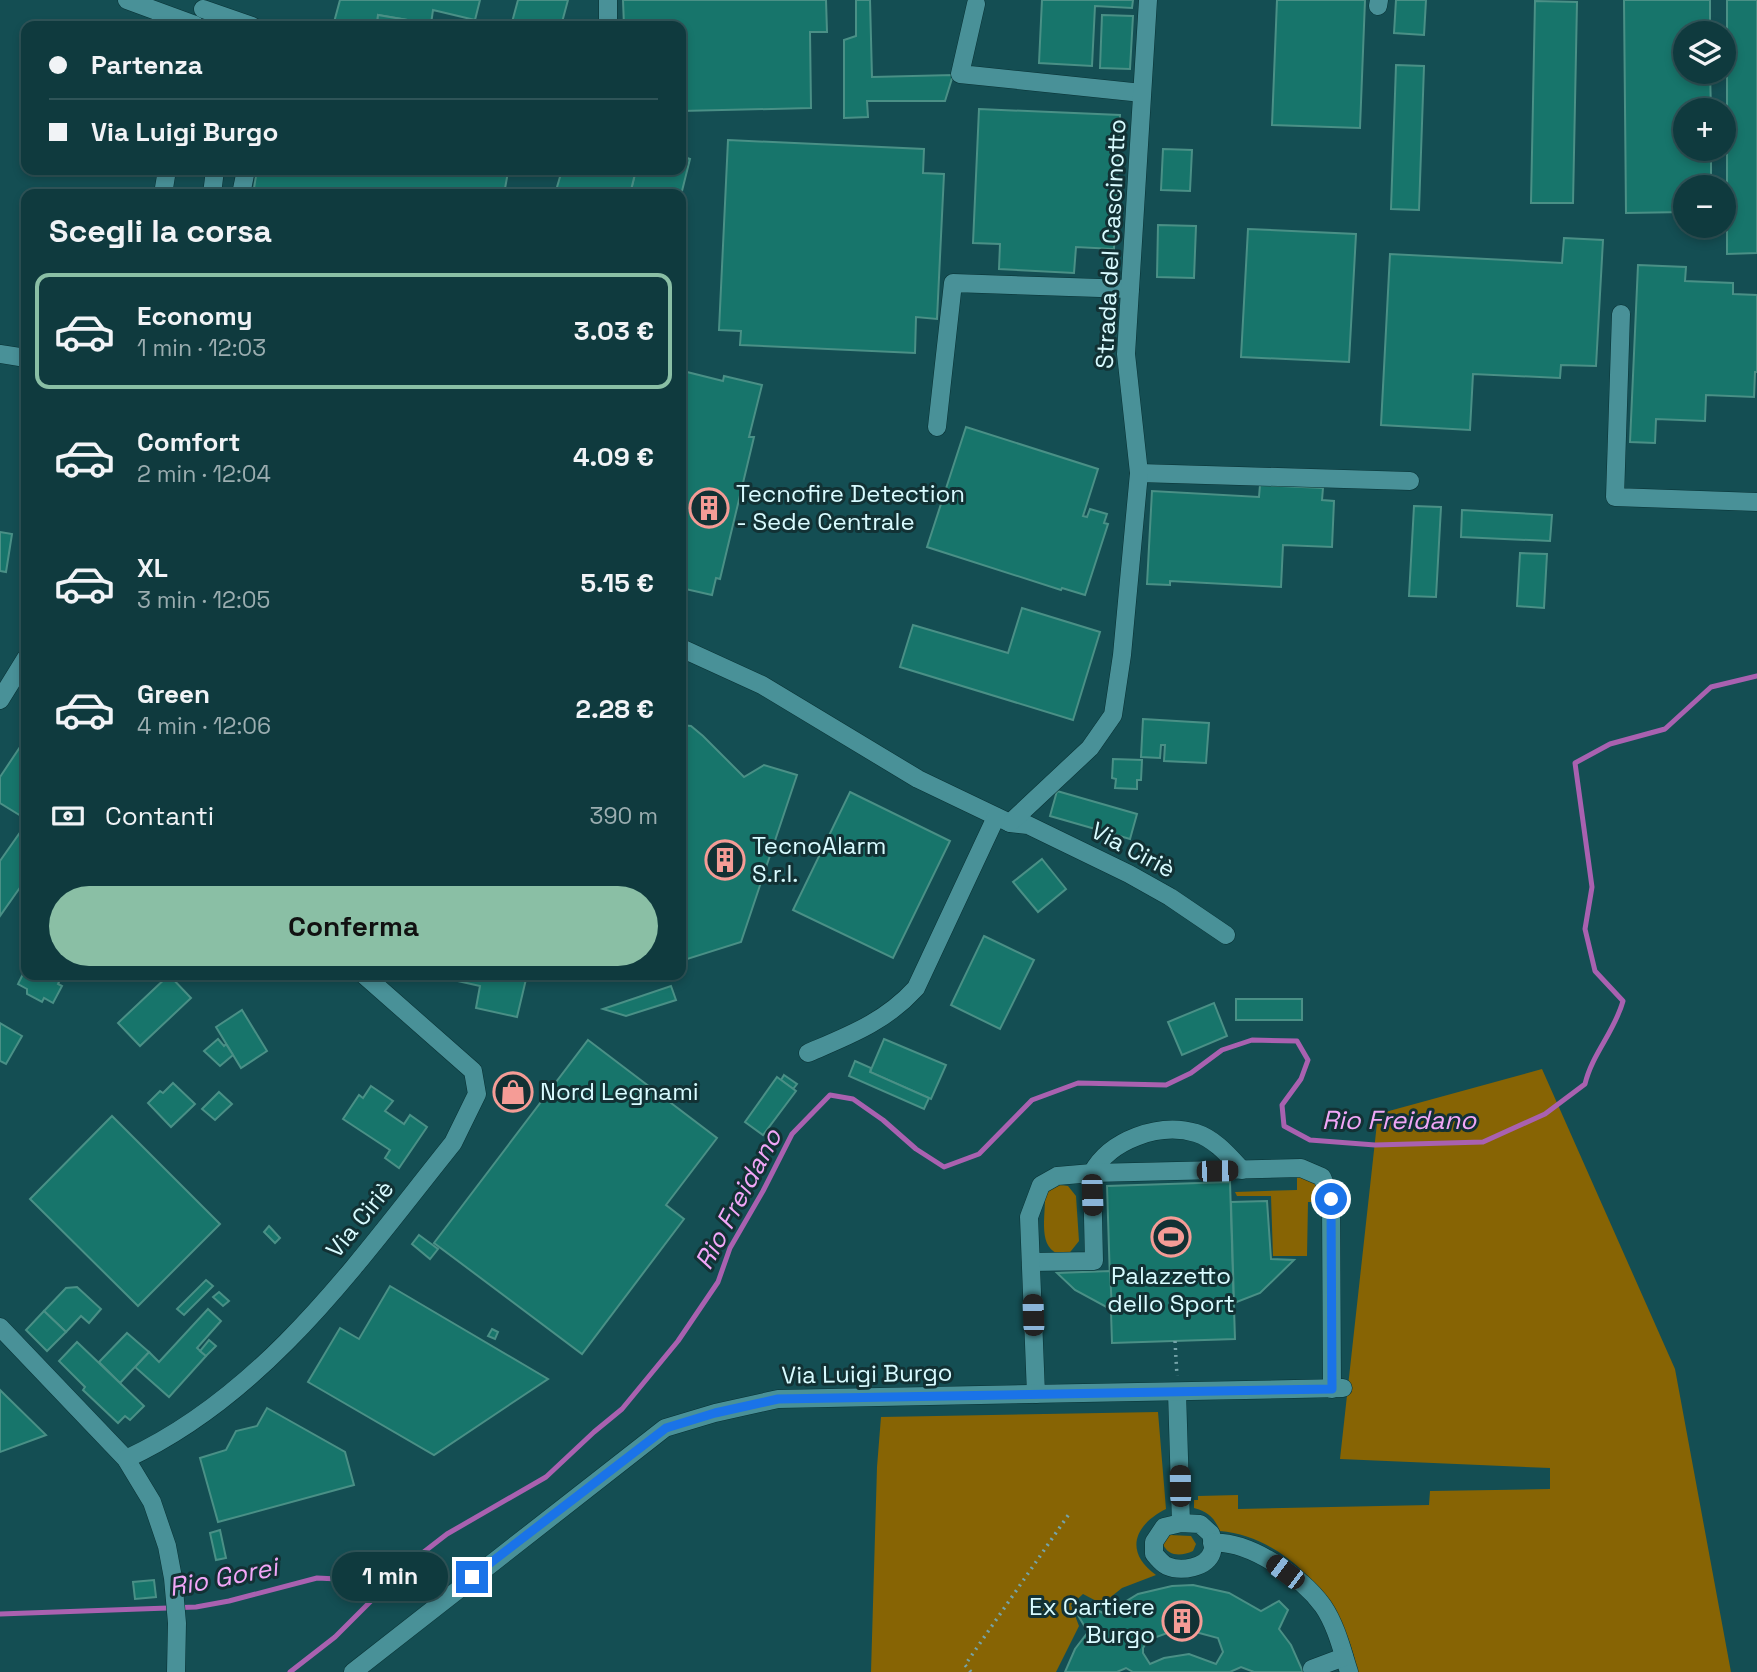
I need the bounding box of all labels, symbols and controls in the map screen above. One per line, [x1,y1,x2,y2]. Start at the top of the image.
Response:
map controls [1673,21,1736,238]
button: layers [1673,21,1736,84]
text: Partenza [91,48,203,82]
button: + [1673,98,1736,161]
text: Via Luigi Burgo [91,115,278,149]
street label: Strada del Cascinotto [1088,118,1133,370]
button: − [1673,175,1736,238]
text: Scegli la corsa [49,211,272,251]
text: Economy [137,299,253,333]
icon: car [53,300,116,363]
text: 3.03 € [574,314,654,348]
text: 1 min · 12:03 [137,333,266,363]
text: Comfort [137,425,240,459]
icon: car [53,426,116,489]
text: 4.09 € [573,440,654,474]
text: 2 min · 12:04 [137,459,271,489]
place label: Tecnofire Detection - Sede Centrale [736,478,965,537]
building icon: Tecnofire Detection - Sede Centrale [688,487,730,529]
text: XL [137,551,168,585]
icon: car [53,552,116,615]
text: 5.15 € [580,566,654,600]
text: 3 min · 12:05 [137,585,270,615]
text: Green [137,677,210,711]
icon: car [53,678,116,741]
text: 2.28 € [576,692,654,726]
text: 4 min · 12:06 [137,711,271,741]
icon: cash [49,797,87,835]
text: Contanti [105,799,214,833]
text: 390 m [590,801,658,831]
street label: Via Ciriè [1086,814,1181,885]
place label: TecnoAlarm S.r.l. [752,830,886,889]
building icon: TecnoAlarm S.r.l. [704,839,746,881]
button: Conferma [49,886,658,966]
shop icon: Nord Legnami [492,1071,534,1113]
place label: Nord Legnami [540,1076,699,1107]
water label: Rio Freidano [1322,1103,1477,1137]
water label: Rio Freidano [687,1122,790,1275]
car [1196,1160,1239,1182]
street label: Via Ciriè [319,1174,400,1264]
car [1081,1174,1104,1216]
route start [1315,1183,1347,1215]
sports icon: Palazzetto dello Sport [1150,1216,1192,1258]
place label: Palazzetto dello Sport [1107,1260,1235,1319]
car [1022,1294,1045,1336]
street label: Via Luigi Burgo [781,1357,953,1390]
car [1170,1465,1191,1507]
water label: Rio Gorei [166,1549,283,1604]
car [1262,1551,1309,1593]
callout: 1 min [332,1552,448,1602]
text: 1 min [362,1561,418,1591]
route end [456,1561,488,1593]
place label: Ex Cartiere Burgo [1029,1591,1155,1650]
building icon: Ex Cartiere Burgo [1161,1600,1203,1642]

